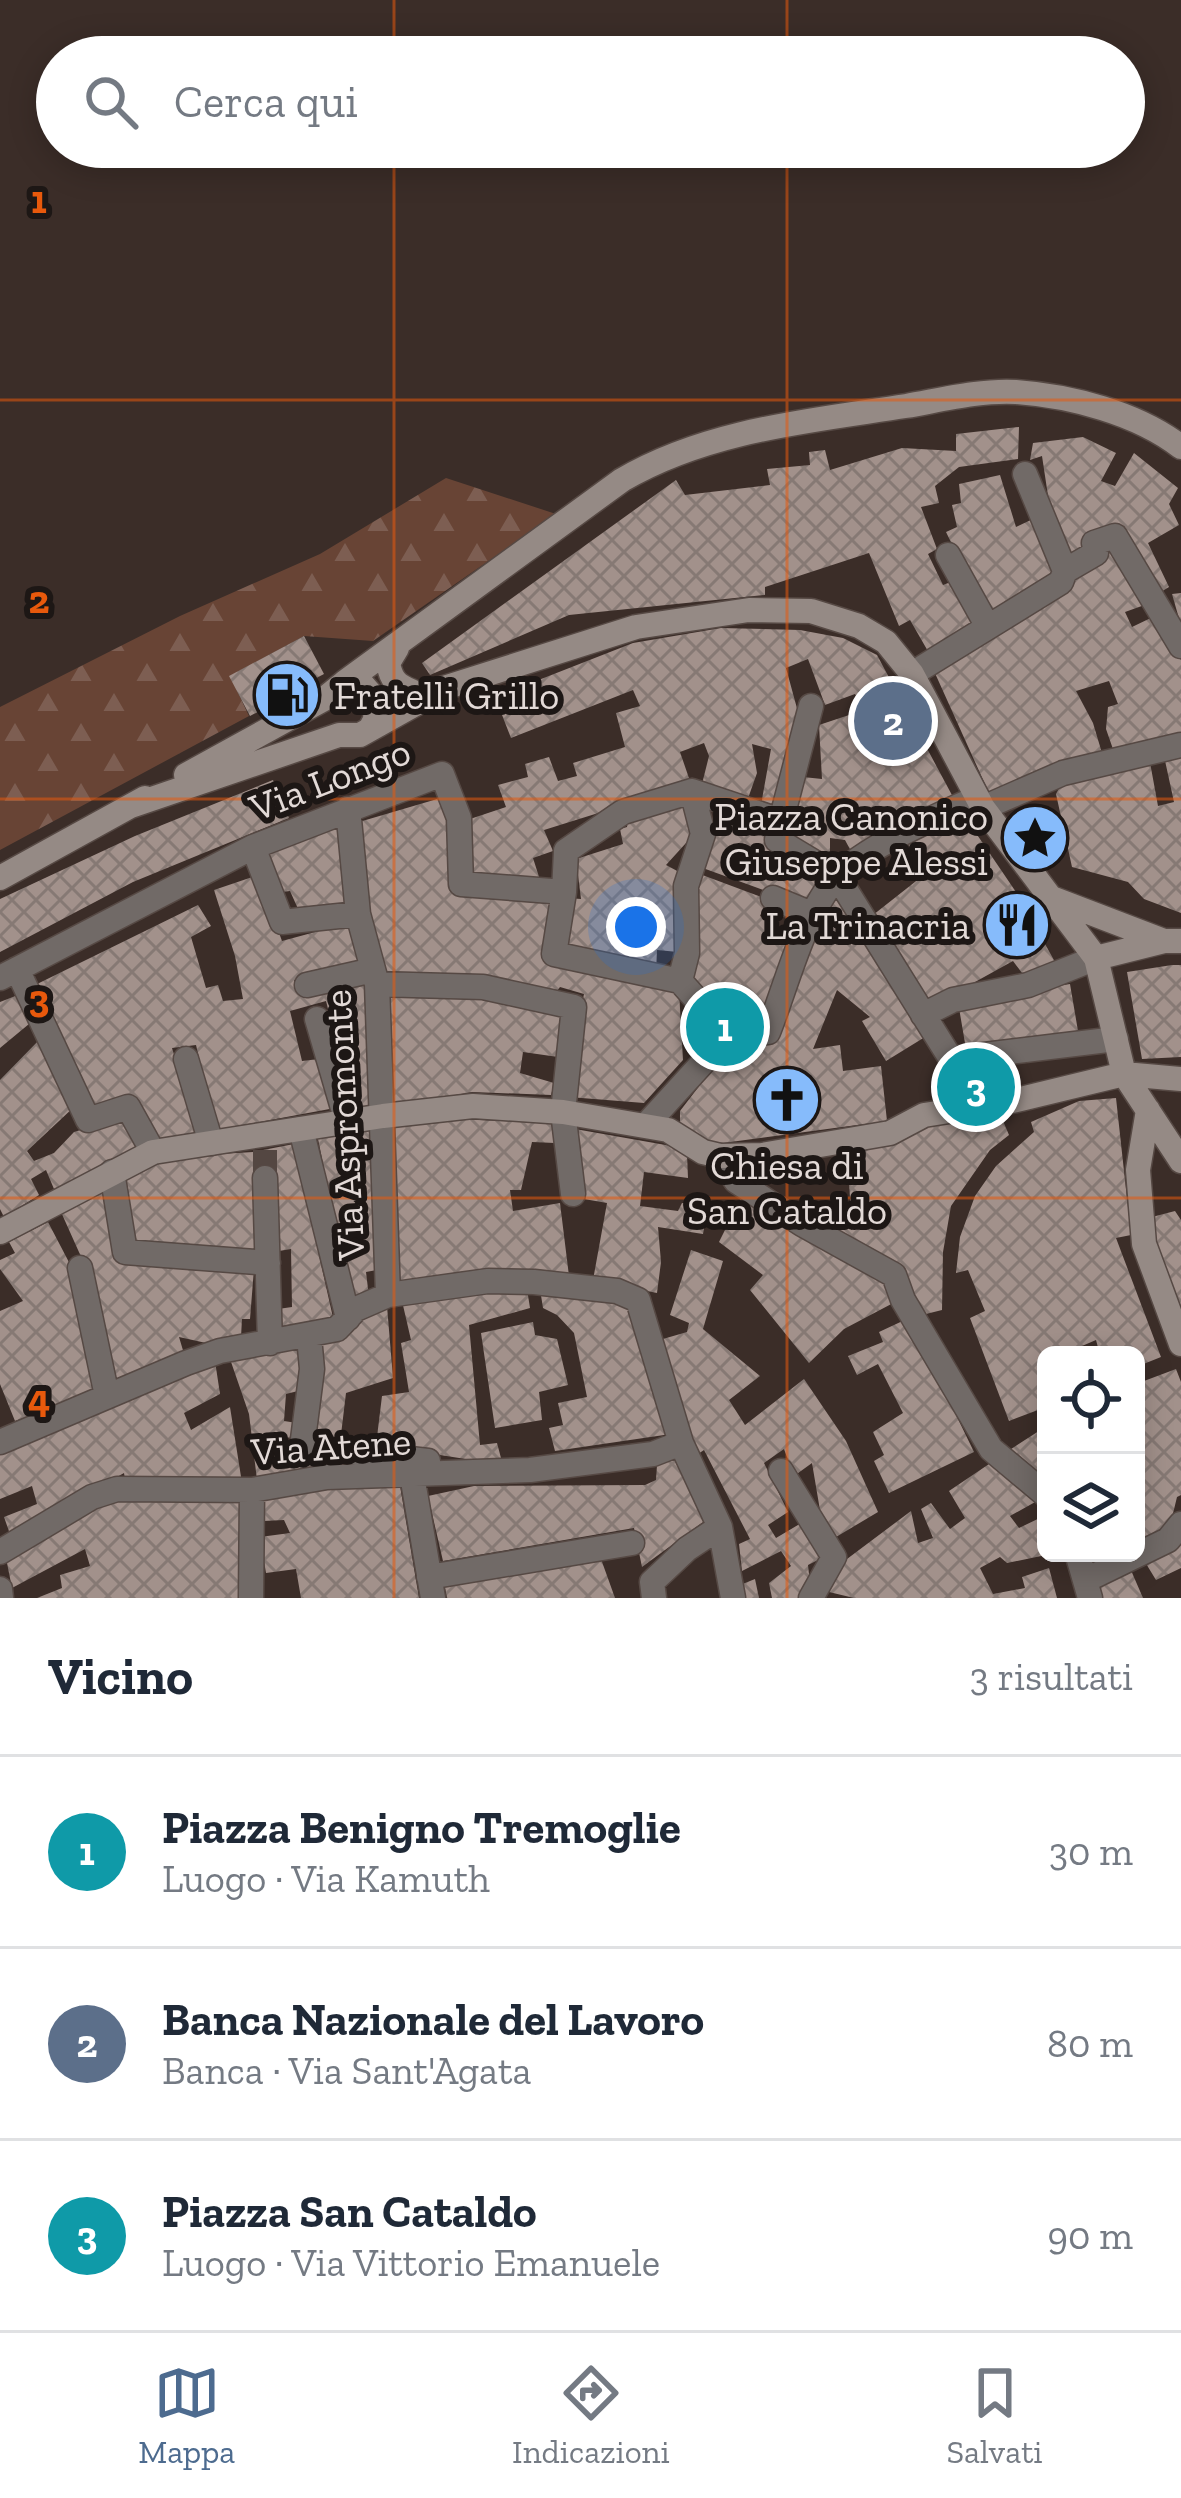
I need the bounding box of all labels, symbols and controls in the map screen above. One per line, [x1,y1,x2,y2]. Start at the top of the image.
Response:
search box [36,36,1145,168]
icon: search [78,69,144,135]
text: Cerca qui [174,75,358,129]
text: 1 [31,176,47,223]
text: 2 [29,576,50,623]
fuel station icon: Fratelli Grillo [252,660,322,730]
place label: Fratelli Grillo [334,672,559,719]
pin: 2 [854,676,932,766]
street label: Via Longo [242,727,417,831]
place label: Piazza Canonico Giuseppe Alessi [714,793,988,885]
place icon: Piazza Canonico Giuseppe Alessi [1000,803,1070,873]
restaurant icon: La Trinacria [982,890,1052,960]
your location [606,897,666,957]
place label: La Trinacria [766,902,970,949]
text: 3 [29,975,49,1022]
pin: 1 [686,982,764,1072]
street label: Via Aspromonte [313,988,375,1263]
pin: 3 [937,1042,1015,1132]
church icon: Chiesa di San Cataldo [752,1065,822,1135]
place label: Chiesa di San Cataldo [687,1142,887,1234]
map controls [1037,1346,1145,1562]
button: locate [1037,1346,1145,1454]
text: 4 [28,1375,50,1422]
street label: Via Atene [248,1417,413,1475]
button: layers [1037,1454,1145,1562]
text: Vicino [48,1646,193,1707]
text: 3 risultati [970,1653,1133,1700]
text: Piazza Benigno Tremoglie [162,1801,681,1855]
text: 1 [79,1828,95,1875]
text: 30 m [1049,1828,1133,1875]
text: Luogo · Via Kamuth [162,1855,490,1902]
text: Banca Nazionale del Lavoro [162,1993,704,2047]
text: 2 [77,2020,97,2067]
text: 80 m [1047,2020,1133,2067]
text: Banca · Via Sant'Agata [162,2047,531,2094]
text: Piazza San Cataldo [162,2185,537,2239]
text: 3 [77,2212,97,2259]
text: 90 m [1047,2212,1133,2259]
text: Luogo · Via Vittorio Emanuele [162,2239,660,2286]
tab: Mappa [138,2360,235,2471]
tab: Indicazioni [512,2360,670,2471]
tab: Salvati [947,2360,1043,2471]

